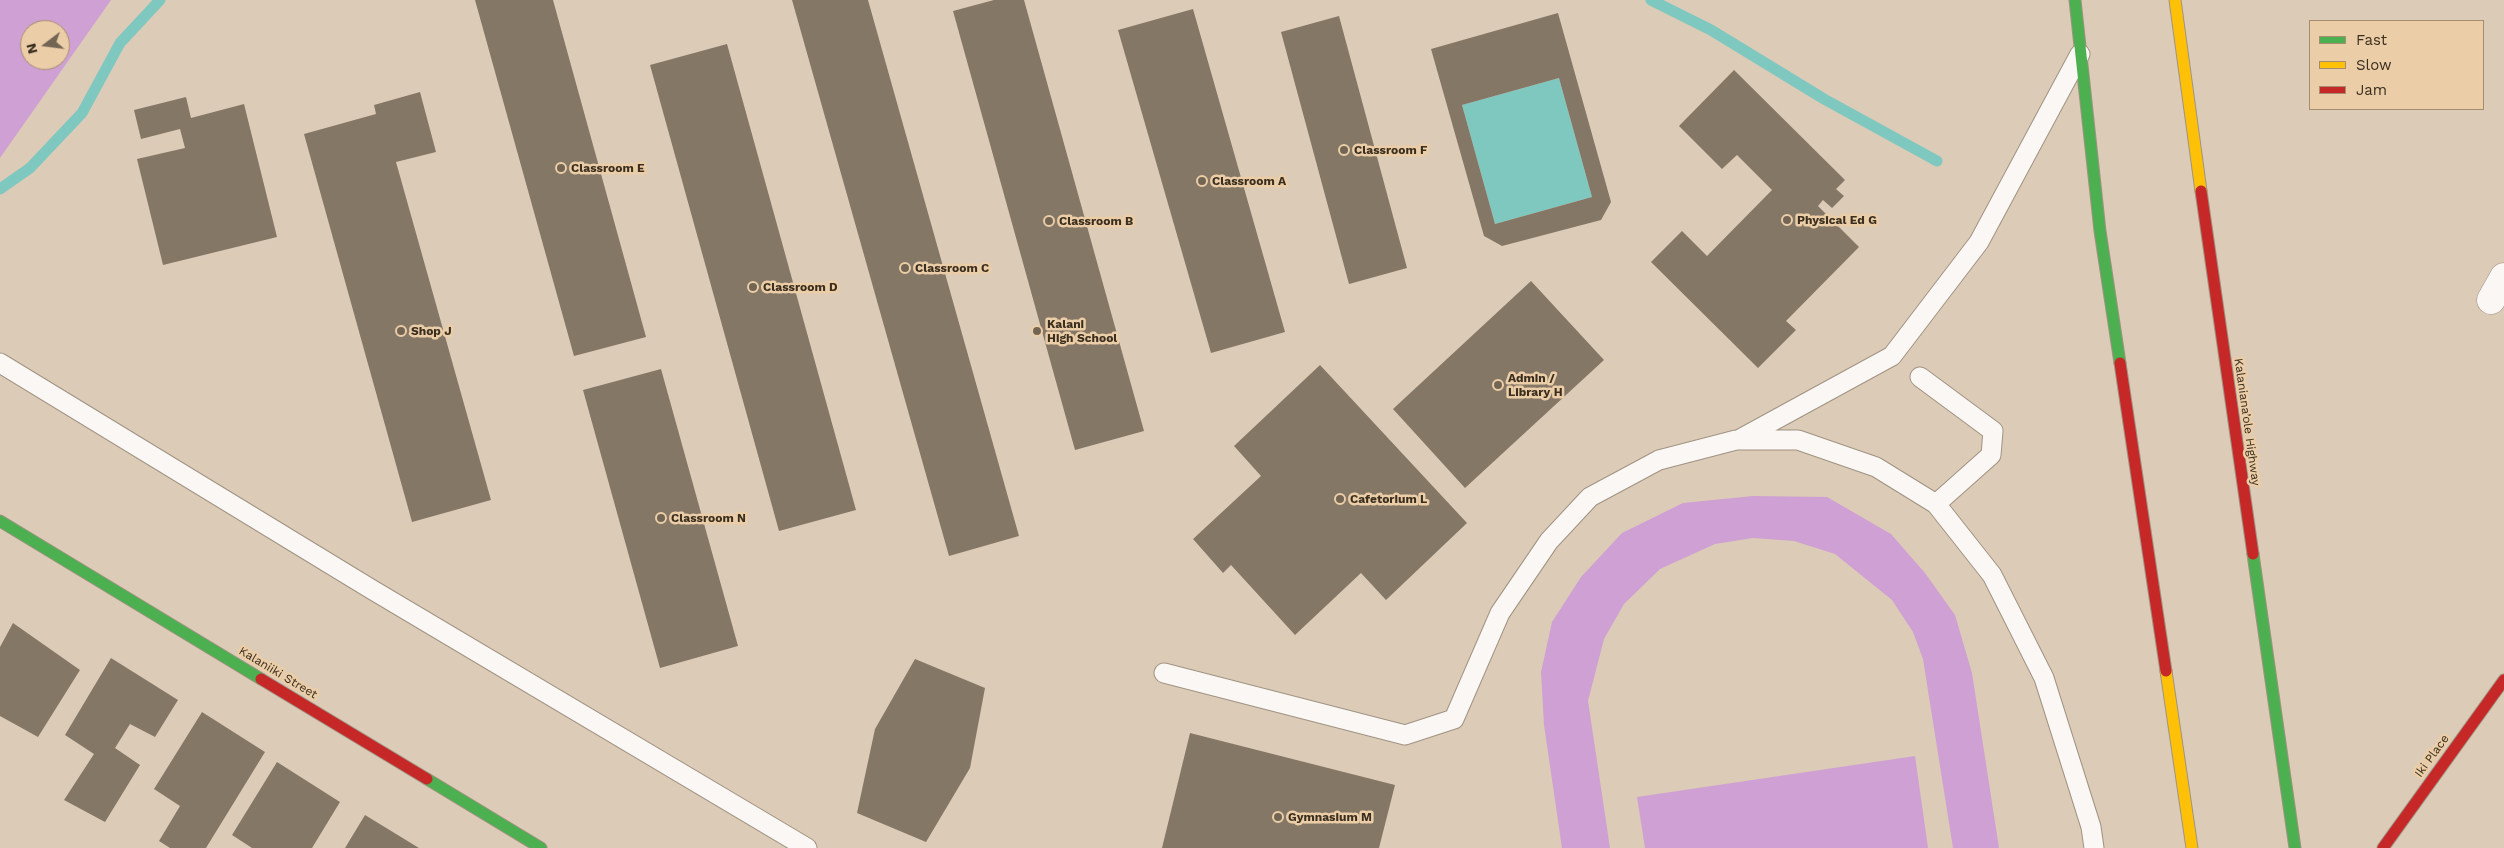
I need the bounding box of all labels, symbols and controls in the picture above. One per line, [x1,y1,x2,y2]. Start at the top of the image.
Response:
north arrow [20,20,70,70]
legend [2309,20,2484,110]
text: Fast [2356,31,2387,49]
text: N [22,42,41,56]
text: Slow [2356,56,2392,74]
text: Jam [2356,81,2387,99]
place label: Classroom F [1354,143,1427,157]
marker: Classroom F [1338,144,1350,156]
place label: Classroom E [571,161,645,175]
marker: Classroom E [555,162,567,174]
place label: Classroom A [1212,174,1286,188]
marker: Classroom A [1196,175,1208,187]
place label: Physical Ed G [1797,213,1877,227]
place label: Classroom B [1059,214,1133,228]
marker: Physical Ed G [1781,214,1793,226]
marker: Classroom B [1043,215,1055,227]
place label: Classroom C [915,261,989,275]
marker: Classroom C [899,262,911,274]
place label: Classroom D [763,280,838,294]
marker: Classroom D [747,281,759,293]
place label: Kalani High School [1047,317,1117,345]
place label: Shop J [411,324,452,338]
marker: Shop J [395,325,407,337]
marker: Kalani High School [1031,325,1043,337]
street label: Kalaniana’ole Highway [2231,357,2263,487]
place label: Admin / Library H [1508,371,1563,399]
marker: Admin / Library H [1492,379,1504,391]
place label: Cafetorium L [1350,492,1427,506]
marker: Cafetorium L [1334,493,1346,505]
place label: Classroom N [671,511,746,525]
marker: Classroom N [655,512,667,524]
street label: Kalaniiki Street [236,644,320,702]
street label: Iki Place [2412,732,2452,780]
place label: Gymnasium M [1288,810,1372,824]
marker: Gymnasium M [1272,811,1284,823]

